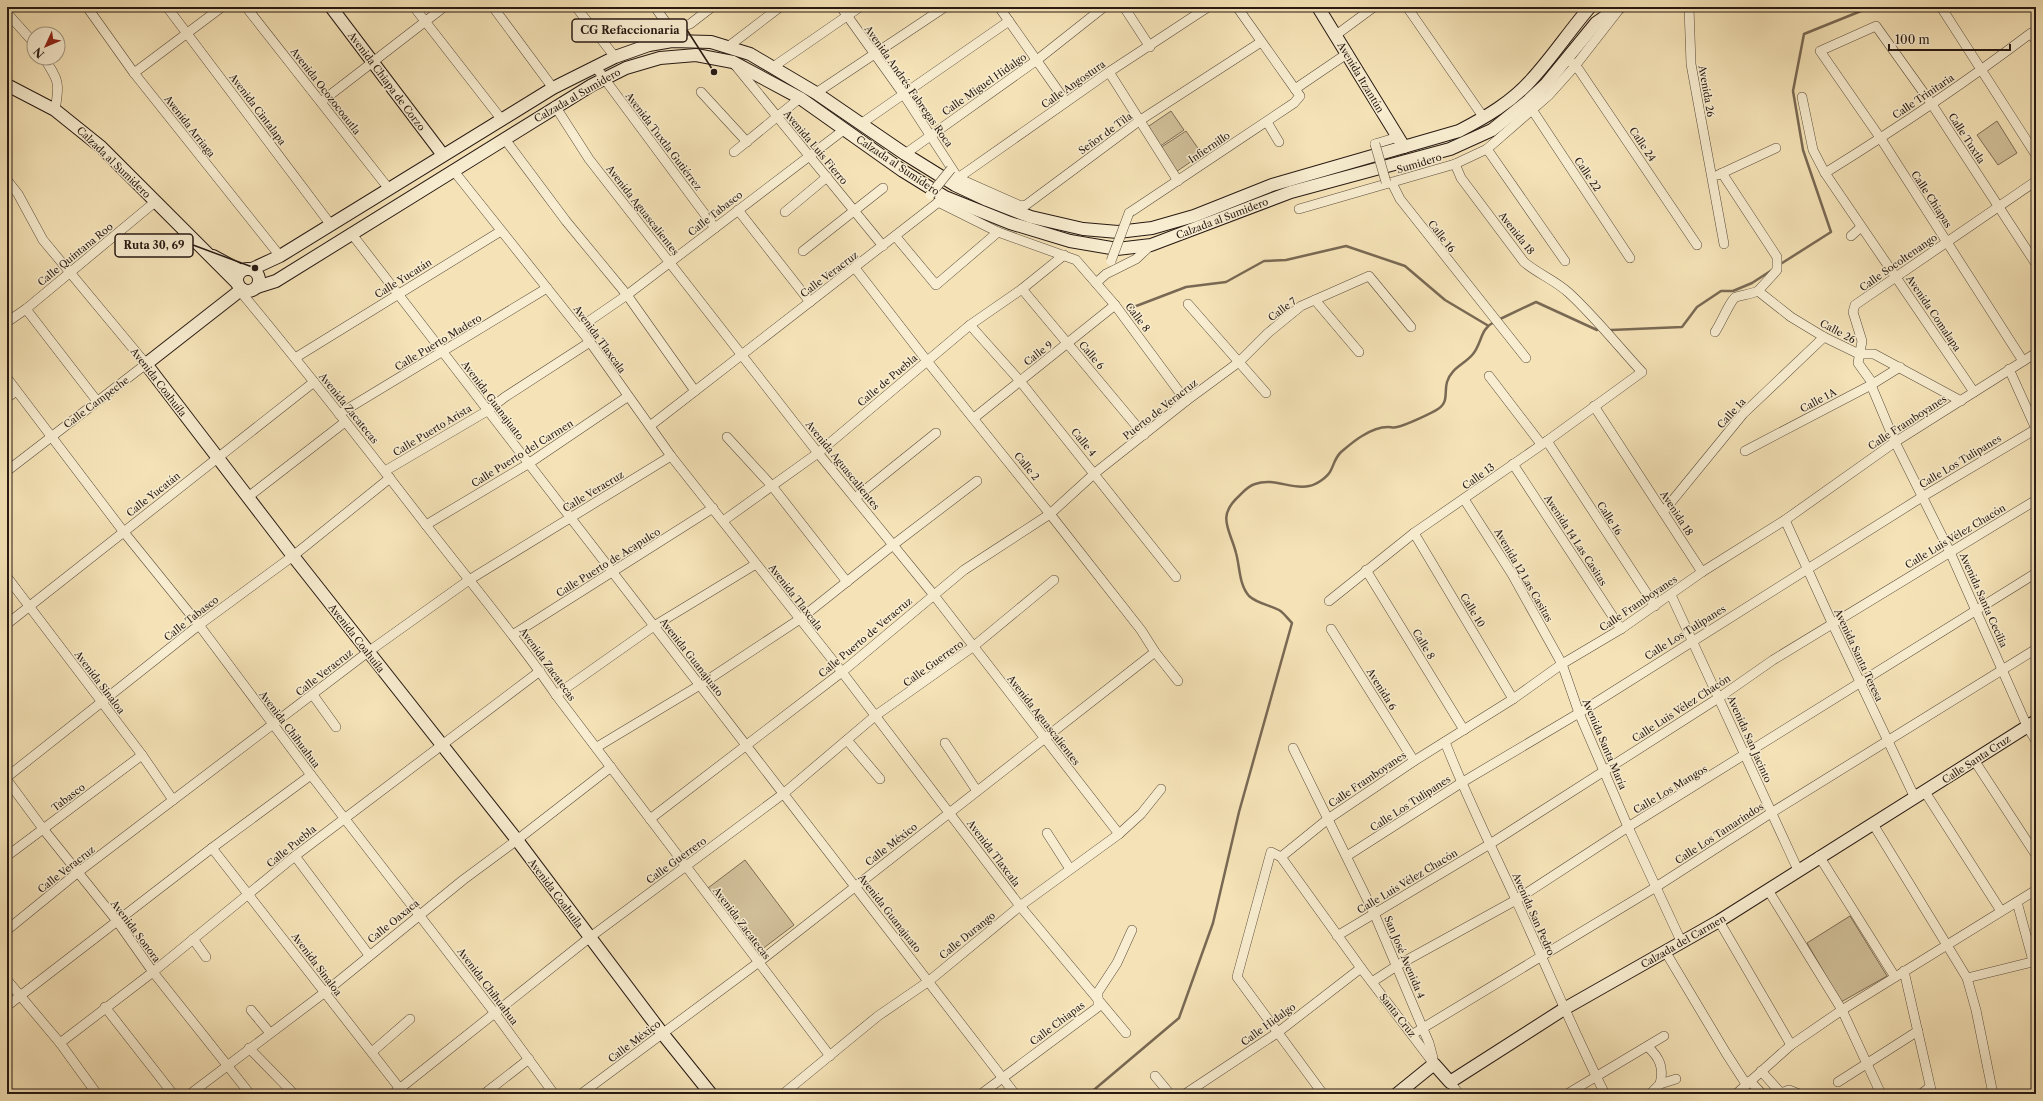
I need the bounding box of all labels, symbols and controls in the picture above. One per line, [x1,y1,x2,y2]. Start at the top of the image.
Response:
callout: CG Refaccionaria [572,19,687,42]
street label: Avenida Andrés Fabregas Roca [861,22,956,150]
text: CG Refaccionaria [580,23,680,37]
north arrow [26,26,66,66]
scale bar [1889,26,2010,52]
street label: Avenida Chiapa de Corzo [344,28,428,133]
text: 100 m [1895,32,1930,47]
street label: Avenida Itzantún [1334,39,1387,116]
text: N [30,44,47,61]
street label: Avenida Ocozocoautla [287,45,364,138]
street label: Calle Miguel Hidalgo [939,50,1029,119]
street label: Calle Angostura [1039,57,1108,111]
street label: Avenida 26 [1695,63,1717,118]
street label: Calzada al Sumidero [532,65,623,125]
street label: Avenida Cintalapa [226,70,289,148]
street label: Calle Trinitaria [1890,71,1957,122]
street label: Avenida Tuxtla Gutiérrez [622,89,705,193]
street label: Avenida Arriaga [161,92,218,160]
street label: Avenida Luis Fierro [780,107,851,187]
street label: Señor de Tila [1076,109,1135,157]
street label: Calle Tuxtla [1945,110,1988,167]
street label: Calzada al Sumidero [74,124,153,201]
street label: Calle 24 [1626,125,1659,164]
street label: Infiernillo [1186,129,1233,166]
street label: Calzada al Sumidero [854,133,942,198]
street label: Sumidero [1395,150,1443,176]
street label: Calle 22 [1571,155,1604,194]
street label: Avenida Aguascalientes [603,162,682,258]
street label: Calle Chiapas [1908,168,1955,230]
street label: Calle Tabasco [685,188,745,239]
street label: Calzada al Sumidero [1174,195,1270,242]
street label: Avenida 18 [1495,208,1537,257]
street label: Calle 16 [1425,218,1458,255]
street label: Calle Quintana Roo [35,220,116,289]
street label: Calle Socoltenango [1857,231,1940,294]
callout: Ruta 30, 69 [115,234,193,257]
text: Ruta 30, 69 [123,238,185,252]
street label: Calle Veracruz [798,248,861,300]
street label: Calle Yucatán [372,255,435,301]
street label: Avenida Comalapa [1903,272,1964,354]
street label: Calle 7 [1266,295,1299,324]
street label: Calle 8 [1122,300,1153,334]
street label: Avenida Tlaxcala [570,302,629,376]
street label: Calle Puerto Madero [392,311,484,374]
street label: Calle 26 [1818,317,1858,346]
street label: Calle 9 [1021,338,1056,369]
street label: Calle 6 [1076,338,1107,372]
street label: Avenida Coahuila [127,345,190,420]
street label: Calle de Puebla [855,351,920,409]
street label: Avenida Guanajuato [458,357,527,442]
street label: Avenida Zacatecas [315,370,381,446]
street label: Calle Campeche [61,373,132,431]
street label: Puerto de Veracruz [1120,376,1200,443]
street label: Calle 1A [1798,385,1839,415]
street label: Calle Framboyanes [1866,392,1949,453]
street label: Calle 1a [1714,395,1749,431]
street label: Calle Puerto Arista [391,401,475,459]
street label: Calle Puerto del Carmen [469,416,576,490]
street label: Avenida Aguascalientes [802,417,882,512]
street label: Calle 4 [1068,425,1099,459]
street label: Calle Los Tulipanes [1917,432,2004,491]
street label: Calle 2 [1011,449,1042,483]
street label: Calle 13 [1460,460,1497,493]
street label: Calle Veracruz [560,468,626,515]
street label: Calle Yucatán [124,469,183,519]
street label: Avenida 18 [1657,488,1696,538]
street label: Avenida 14 Las Casitas [1541,492,1610,588]
street label: Calle 16 [1594,499,1625,538]
street label: Calle Luis Vélez Chacón [1903,501,2008,572]
street label: Calle Puerto de Acapulco [554,525,663,600]
street label: Avenida 12 Las Casitas [1491,525,1556,624]
street label: Avenida Santa Cecilia [1956,550,2011,650]
street label: Avenida Tlaxcala [765,561,826,634]
street label: Calle Framboyanes [1597,573,1680,634]
street label: Calle 10 [1457,591,1488,630]
street label: Calle Tabasco [161,593,221,644]
street label: Calle Puerto de Veracruz [816,594,915,680]
street label: Avenida Coahuila [325,601,388,676]
street label: Calle Los Tulipanes [1642,602,1728,663]
street label: Avenida Santa Teresa [1831,606,1886,704]
street label: Avenida Guanajuato [656,615,726,699]
street label: Avenida Zacatecas [516,624,579,703]
street label: Calle 8 [1409,627,1438,662]
street label: Calle Guerrero [901,637,966,690]
street label: Calle Veracruz [293,646,355,699]
street label: Avenida Sinaloa [71,647,128,717]
street label: Avenida 6 [1363,665,1400,713]
street label: Calle Luis Vélez Chacón [1630,671,1734,745]
street label: Avenida Aguascalientes [1004,672,1083,768]
street label: Avenida Chihuahua [256,687,323,771]
street label: Avenida San Jacinto [1724,693,1775,785]
street label: Avenida Santa María [1579,696,1630,792]
street label: Calle Santa Cruz [1939,732,2013,786]
street label: Calle Framboyanes [1326,749,1409,810]
street label: Calle Los Mangos [1631,762,1710,817]
street label: Calle Los Tulipanes [1367,772,1453,834]
street label: Tabasco [49,781,88,814]
street label: Calle Los Tamarindos [1672,800,1766,867]
street label: Avenida Tlaxcala [964,816,1023,890]
street label: Calle México [863,820,920,869]
street label: Calle Puebla [264,822,319,870]
street label: Calle Guerrero [644,834,709,887]
street label: Calle Veracruz [35,843,97,896]
street label: Calle Luis Vélez Chacón [1355,846,1460,917]
street label: Avenida Coahuila [525,855,586,931]
street label: Avenida San Pedro [1509,870,1558,958]
street label: Avenida Guanajuato [854,871,924,955]
street label: Avenida Zacatecas [710,884,773,962]
street label: Calle Oaxaca [365,896,422,946]
street label: Avenida Sonora [107,897,164,966]
street label: Calle Durango [937,909,998,962]
street label: Calzada del Carmen [1638,911,1729,971]
street label: San José Avenida 4 [1381,914,1428,1001]
street label: Avenida Sinaloa [288,929,345,999]
street label: Avenida Chihuahua [454,944,521,1028]
street label: Santa Cruz [1376,991,1419,1040]
street label: Calle Chiapas [1027,999,1087,1048]
street label: Calle Hidalgo [1238,1000,1298,1049]
street label: Calle México [605,1017,663,1065]

